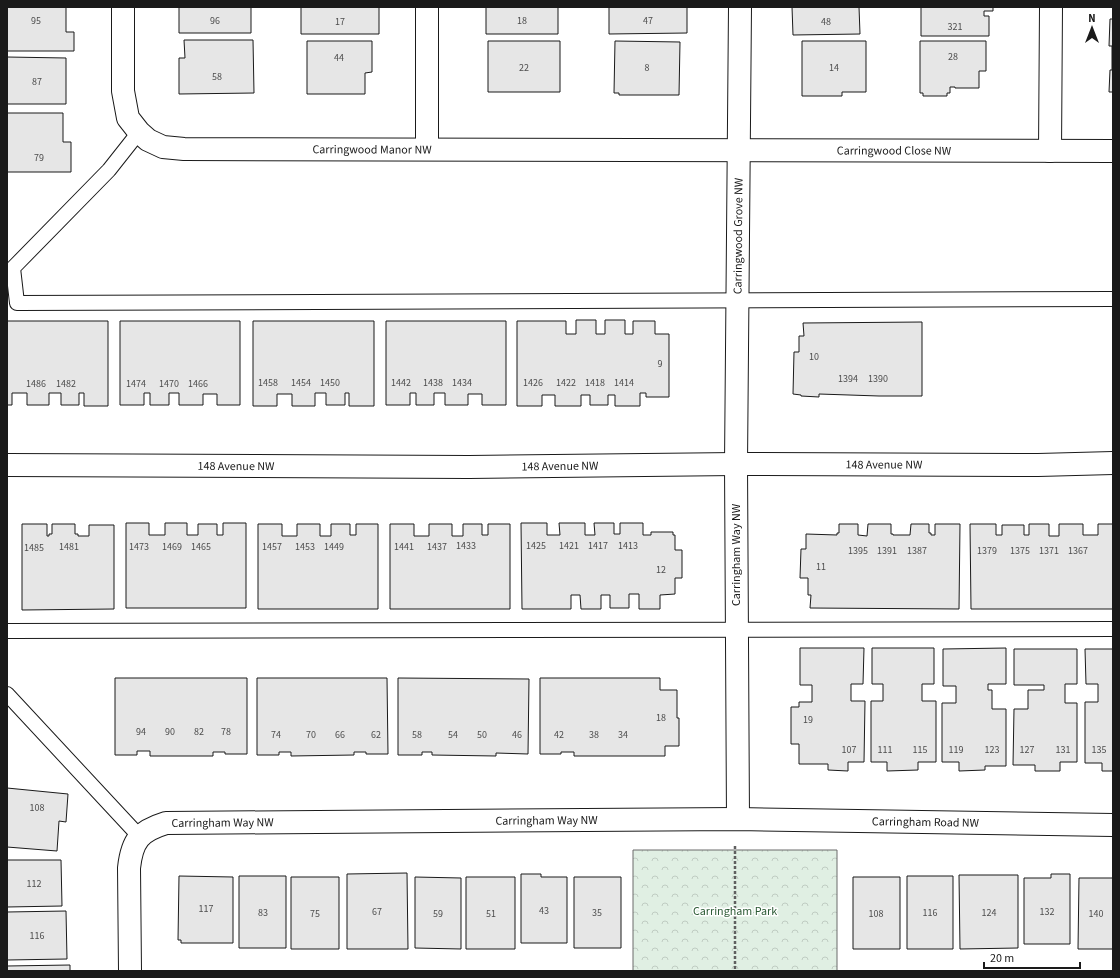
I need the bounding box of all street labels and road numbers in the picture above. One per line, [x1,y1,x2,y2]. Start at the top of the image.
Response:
street label: Carringwood Manor NW [312,141,432,159]
street label: Carringwood Close NW [837,142,952,160]
street label: Carringwood Grove NW [729,177,748,294]
street label: 148 Avenue NW [845,456,923,474]
street label: 148 Avenue NW [197,458,275,475]
street label: 148 Avenue NW [521,458,599,475]
street label: Carringham Way NW [728,503,745,606]
street label: Carringham Way NW [495,812,598,830]
street label: Carringham Road NW [872,813,980,832]
street label: Carringham Way NW [171,814,274,832]

